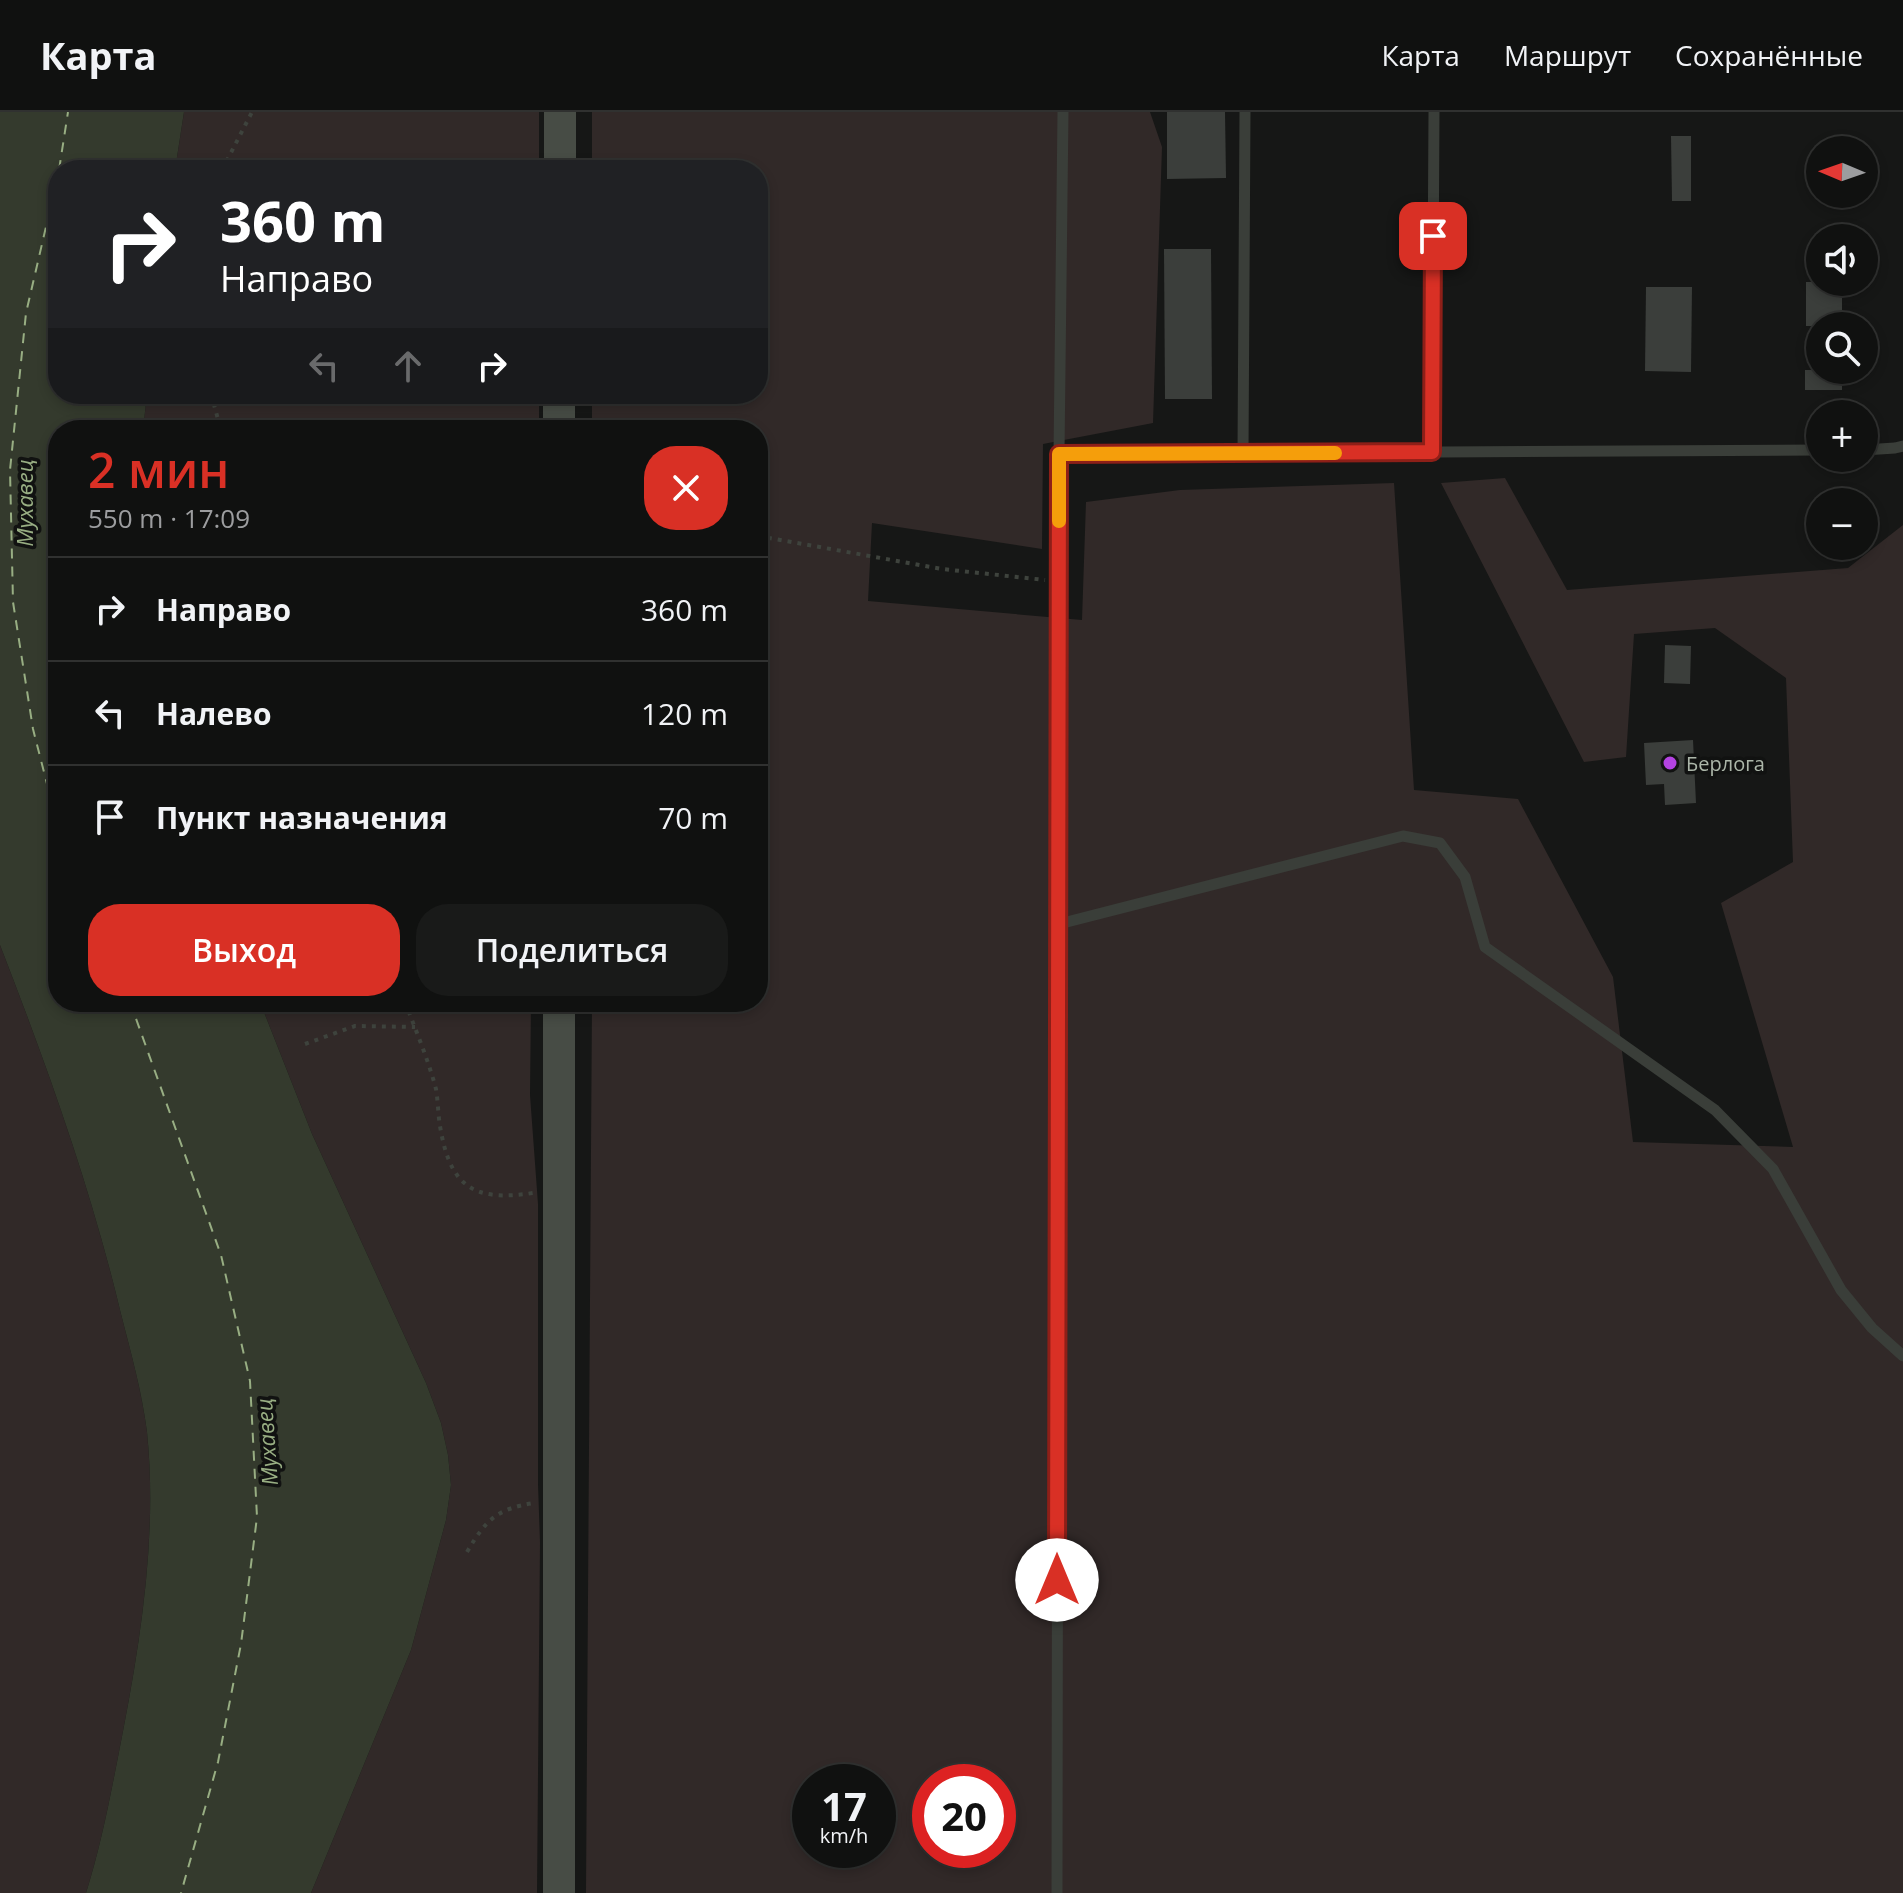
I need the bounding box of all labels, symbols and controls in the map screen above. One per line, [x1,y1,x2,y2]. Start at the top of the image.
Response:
text: Карта [40,29,157,81]
text: Карта [1381,36,1460,74]
text: Маршрут [1504,36,1631,74]
text: Сохранённые [1675,36,1863,74]
north arrow [1806,136,1878,208]
map controls [1806,136,1878,560]
text: 360 m [220,182,386,258]
icon: right [88,192,192,296]
pin [1399,202,1467,270]
icon: arrive [1411,214,1455,258]
button: sound [1806,224,1878,296]
text: Направо [220,254,373,303]
button: search [1806,312,1878,384]
icon: left [302,344,346,388]
icon: ahead [386,344,430,388]
icon: right [470,344,514,388]
button: + [1806,400,1878,472]
text: 2 мин [88,437,229,502]
button: close [644,446,728,530]
water label: Мухавец [9,459,39,547]
button: − [1806,488,1878,560]
text: 550 m · 17:09 [88,500,250,536]
icon: right [88,587,132,631]
text: Направо [156,589,291,630]
text: 360 m [641,589,728,630]
icon: left [88,691,132,735]
text: Налево [156,693,272,734]
text: 120 m [641,693,728,734]
place label: Берлога [1686,750,1765,777]
marker: Берлога [1661,754,1679,772]
icon: arrive [88,795,132,839]
text: Пункт назначения [156,797,448,838]
text: 70 m [658,797,728,838]
button: Выход [88,904,400,996]
button: Поделиться [416,904,728,996]
water label: Мухавец [248,1397,284,1487]
position arrow [1015,1538,1099,1622]
speed limit sign: 20 [912,1764,1016,1868]
text: 17 [821,1778,867,1833]
text: km/h [820,1822,868,1849]

